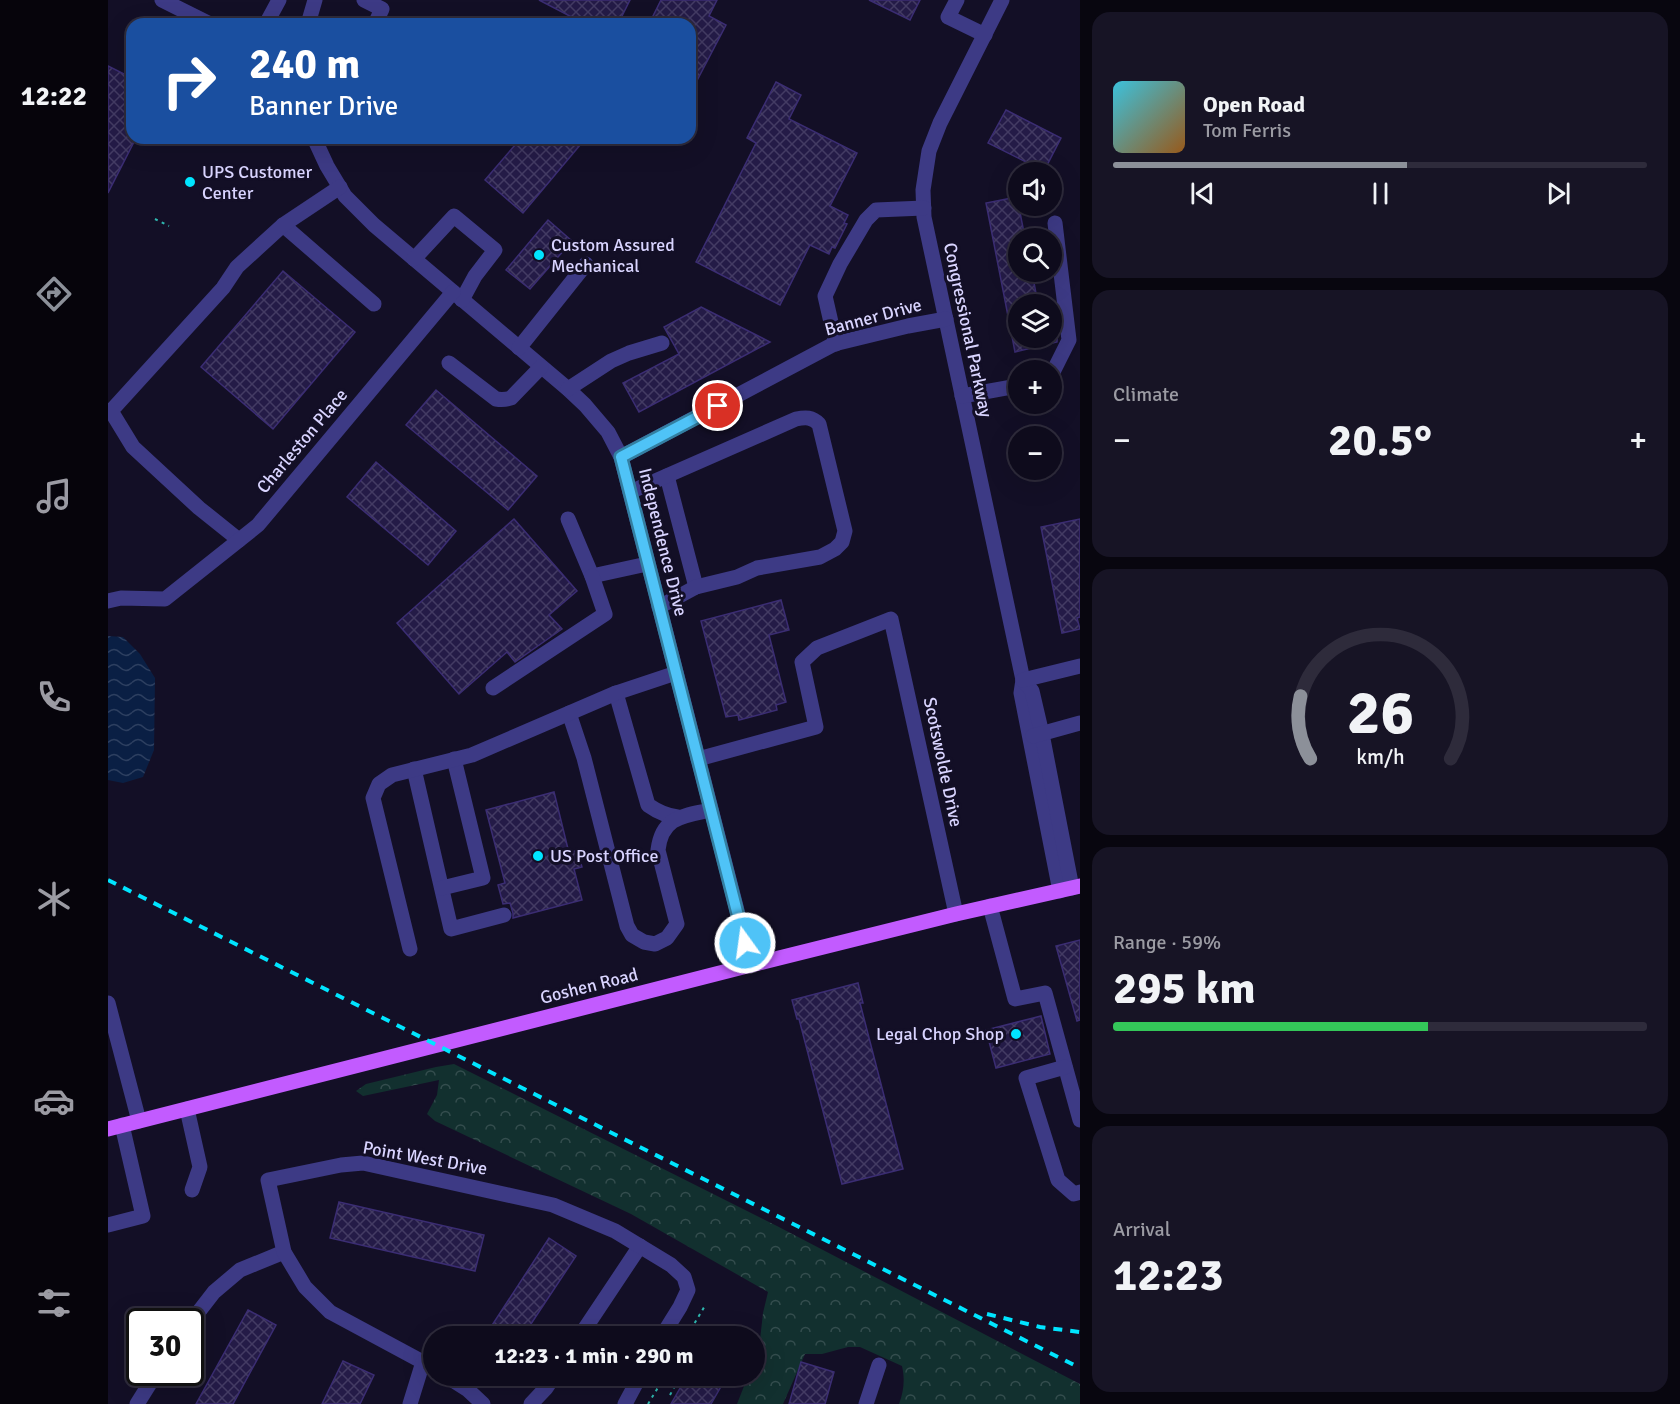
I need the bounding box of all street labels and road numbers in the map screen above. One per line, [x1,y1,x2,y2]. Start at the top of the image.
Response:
street label: Congressional Parkway [939,241,997,420]
street label: Banner Drive [822,293,924,341]
street label: Charleston Place [252,384,352,498]
street label: Independence Drive [634,466,692,618]
street label: Scotswolde Drive [919,695,967,829]
street label: Goshen Road [538,963,640,1009]
street label: Point West Drive [361,1136,489,1180]

